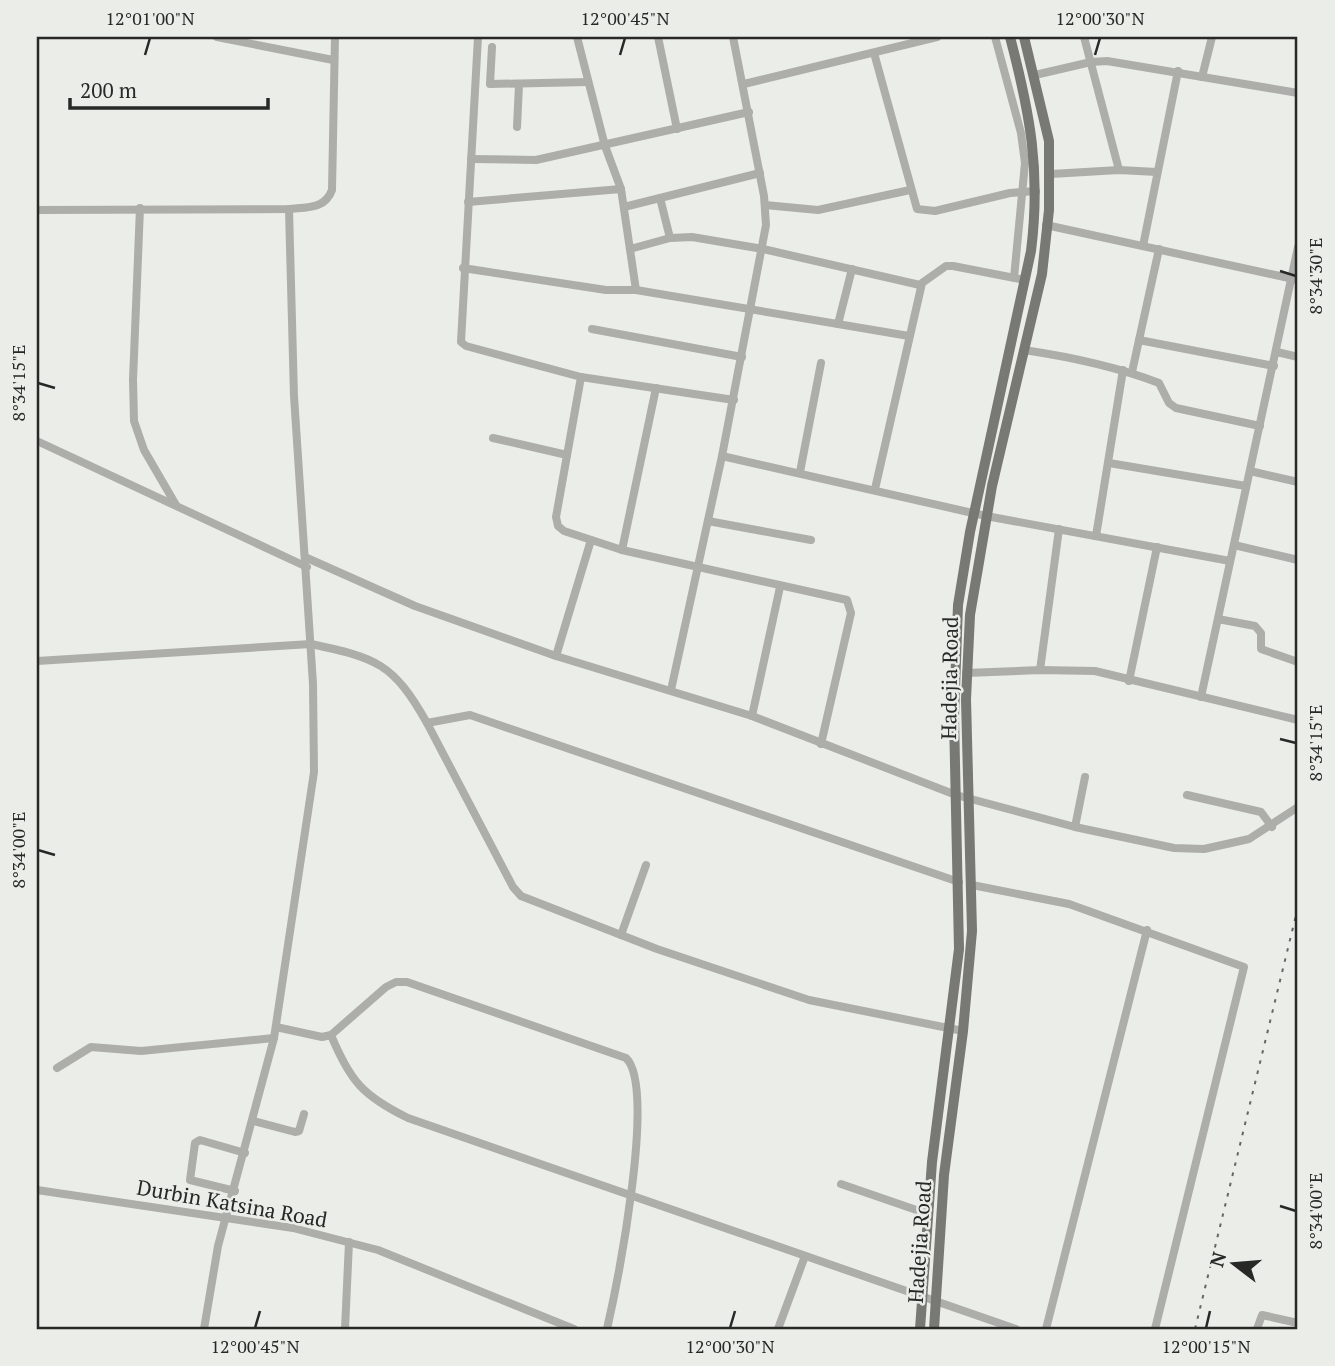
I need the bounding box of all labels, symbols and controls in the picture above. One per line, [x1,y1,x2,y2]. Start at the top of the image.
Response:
text: 12°01'00"N [105,6,195,30]
text: 12°00'45"N [580,6,670,30]
text: 12°00'30"N [1055,6,1145,30]
scale bar [70,66,268,110]
text: 200 m [80,76,137,104]
text: 8°34'30"E [1303,238,1327,314]
text: 8°34'15"E [6,345,30,421]
street label: Hadejia Road [934,616,964,740]
text: 8°34'15"E [1303,705,1327,781]
text: 8°34'00"E [6,812,30,888]
street label: Durbin Katsina Road [135,1172,330,1234]
text: 8°34'00"E [1303,1173,1327,1249]
street label: Hadejia Road [901,1179,937,1304]
north arrow [1198,1230,1268,1300]
text: N [1203,1248,1231,1270]
text: 12°00'45"N [210,1334,300,1358]
text: 12°00'30"N [685,1334,775,1358]
text: 12°00'15"N [1161,1334,1251,1358]

